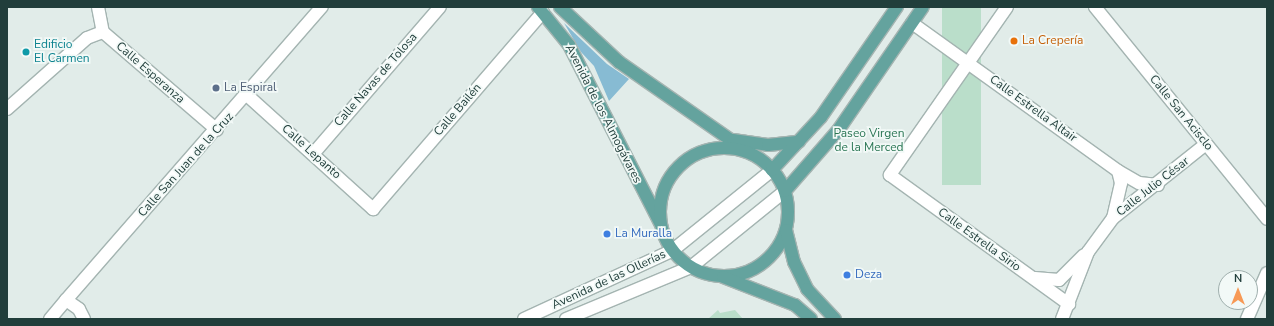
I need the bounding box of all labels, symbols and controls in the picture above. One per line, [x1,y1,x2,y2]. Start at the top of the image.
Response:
street label: Calle Navas de Tolosa [332,30,420,130]
place label: La Crepería [1022,34,1083,48]
marker: La Crepería [1009,36,1019,46]
place label: Edificio El Carmen [34,38,90,66]
street label: Calle Esperanza [113,39,187,107]
street label: Avenida de los Almogávares [562,42,644,186]
marker: Edificio El Carmen [21,47,31,57]
street label: Calle Estrella Altair [986,72,1080,146]
street label: Calle San Acisclo [1146,72,1216,154]
place label: La Espiral [224,81,277,95]
street label: Calle Bailén [431,81,485,139]
marker: La Espiral [211,83,221,93]
street label: Calle San Juan de la Cruz [135,110,237,220]
street label: Calle Lepanto [278,122,344,182]
park label: Paseo Virgen de la Merced [833,127,905,155]
street label: Calle Julio César [1114,154,1192,220]
street label: Calle Estrella Sirio [935,205,1023,275]
place label: La Muralla [615,227,672,241]
marker: La Muralla [602,229,612,239]
street label: Avenida de las Ollerías [550,247,668,313]
place label: Deza [855,268,882,282]
marker: Deza [842,270,852,280]
north arrow [1218,270,1258,310]
text: N [1234,271,1242,286]

